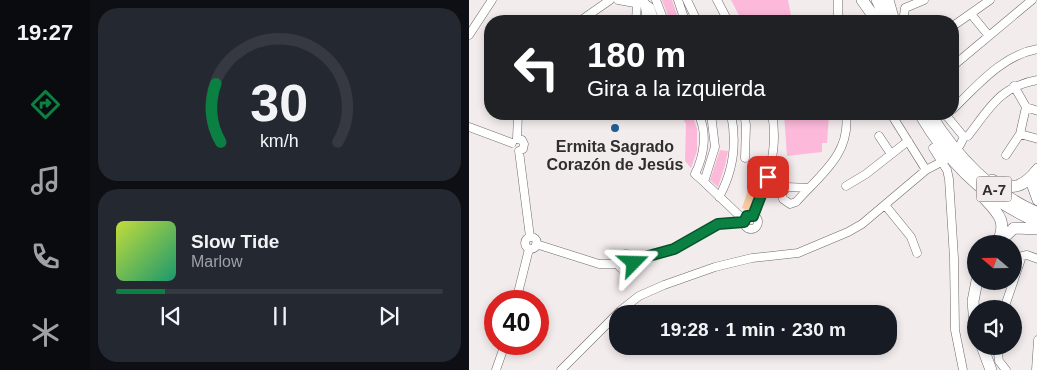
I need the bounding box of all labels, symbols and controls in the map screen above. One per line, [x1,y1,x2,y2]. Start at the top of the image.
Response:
text: 19:27 [17,20,73,45]
icon: left [504,35,569,100]
text: 180 m [587,35,686,74]
text: 30 [251,74,308,132]
text: Gira a la izquierda [587,76,766,101]
icon: directions [28,87,63,122]
marker: Ermita Sagrado Corazón de Jesús [609,122,621,134]
text: km/h [260,131,299,151]
place label: Ermita Sagrado Corazón de Jesús [547,138,684,173]
pin [747,156,789,198]
icon: music [28,163,63,198]
icon: arrive [754,163,782,191]
road number: A-7 [977,176,1011,202]
text: Slow Tide [191,231,279,252]
north arrow [967,235,1021,290]
map controls [967,235,1022,355]
position arrow [607,236,659,288]
icon: phone [28,239,63,274]
text: Marlow [191,253,243,270]
speed limit sign: 40 [484,290,549,355]
button: sound [967,300,1022,355]
icon: previous [157,302,185,330]
icon: pause [266,302,294,330]
icon: next [375,302,403,330]
icon: climate [28,315,63,350]
text: 19:28 · 1 min · 230 m [660,319,846,340]

